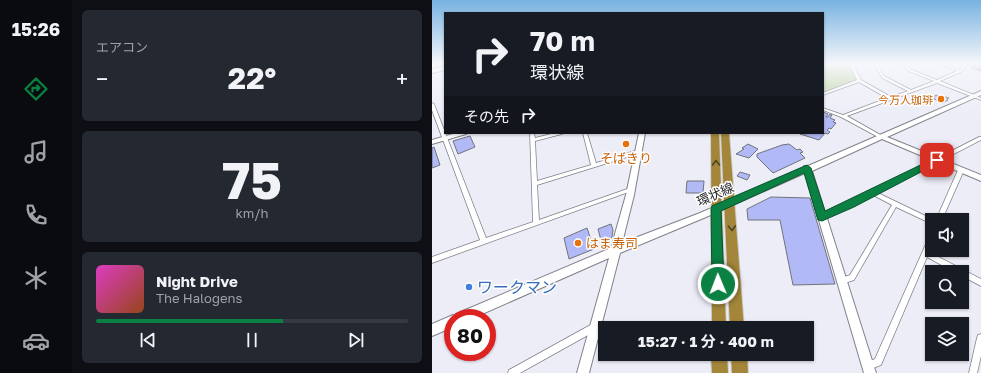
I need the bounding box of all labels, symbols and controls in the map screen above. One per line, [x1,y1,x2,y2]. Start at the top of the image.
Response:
text: 15:26 [12,18,60,40]
text: 70 m [530,24,595,57]
icon: right [464,28,516,80]
text: エアコン [96,39,148,55]
text: 22° [228,60,276,96]
text: 環状線 [530,61,584,83]
text: − [96,65,108,92]
text: + [396,65,408,92]
icon: directions [22,75,50,103]
place label: 今万人珈琲 [878,93,933,106]
marker: 今万人珈琲 [936,94,946,104]
icon: right [517,104,539,126]
text: その先 [464,107,509,125]
icon: music [22,138,50,166]
marker: そばきり [621,139,631,149]
pin [920,143,954,177]
text: 75 [222,148,282,210]
icon: arrive [926,149,948,171]
place label: そばきり [600,150,652,166]
one-way arrow [712,160,720,166]
street label: 環状線 [694,179,736,209]
icon: phone [22,201,50,229]
text: km/h [235,205,269,221]
map controls [925,213,969,361]
button: sound [925,213,969,257]
one-way arrow [728,225,736,231]
place label: はま寿司 [586,235,638,251]
marker: はま寿司 [573,238,583,248]
position arrow [697,263,739,305]
icon: climate [22,264,50,292]
button: search [925,265,969,309]
text: Night Drive [156,272,238,290]
place label: ワークマン [477,277,557,297]
marker: ワークマン [464,282,474,292]
text: The Halogens [156,290,242,306]
speed limit sign: 80 [444,309,496,361]
button: layers [925,317,969,361]
icon: car [22,327,50,355]
icon: previous [137,329,159,351]
icon: pause [241,329,263,351]
icon: next [345,329,367,351]
text: 15:27 · 1 分 · 400 m [638,332,774,350]

